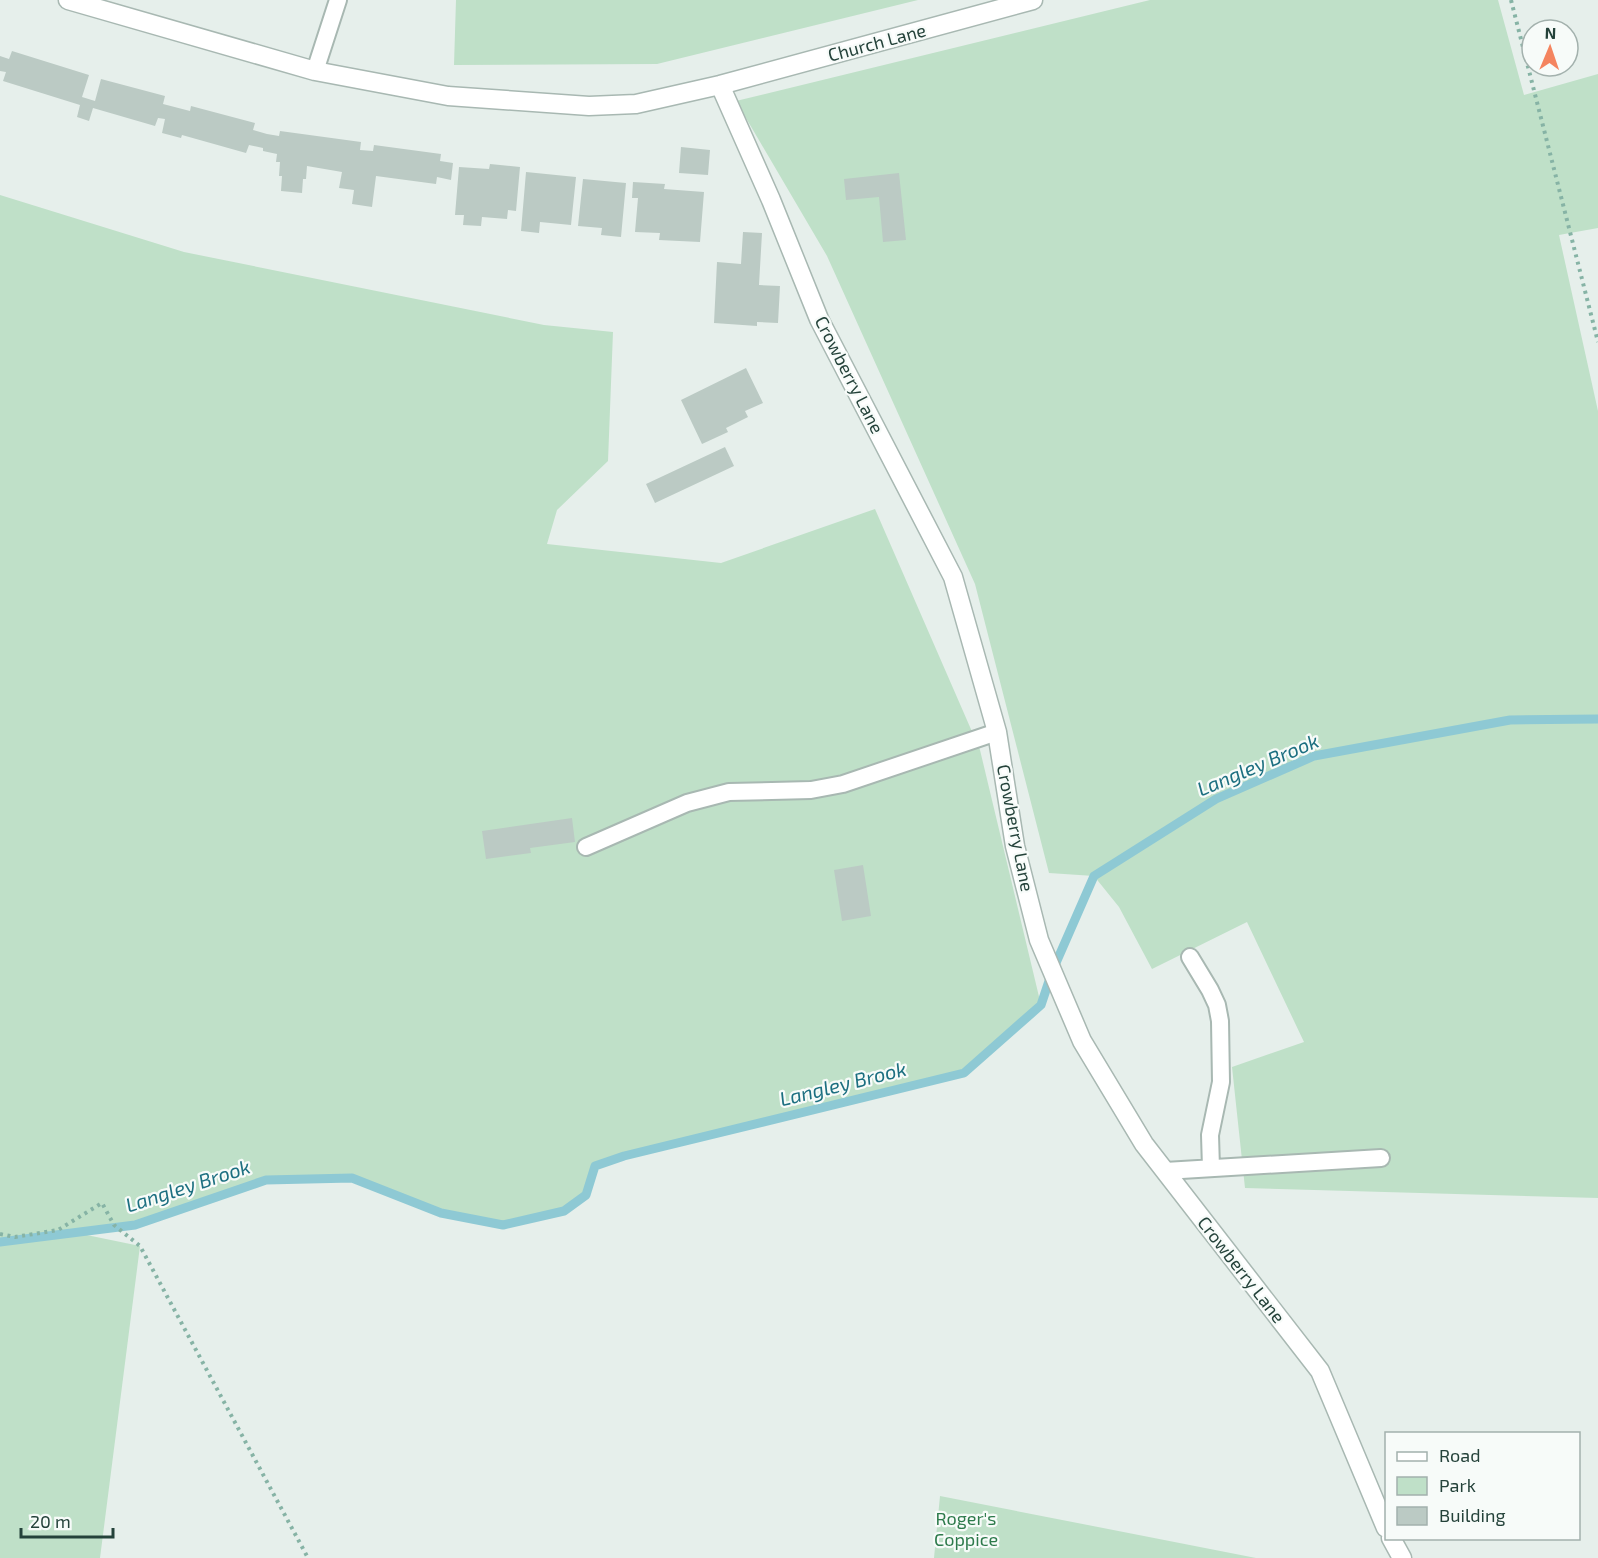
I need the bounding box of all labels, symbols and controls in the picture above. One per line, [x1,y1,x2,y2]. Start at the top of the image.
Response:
street label: Church Lane [825,18,928,66]
north arrow [1520,18,1580,78]
text: N [1544,23,1557,42]
street label: Crowberry Lane [811,312,889,437]
water label: Langley Brook [1193,728,1322,801]
street label: Crowberry Lane [993,762,1039,893]
water label: Langley Brook [777,1056,909,1111]
water label: Langley Brook [122,1154,253,1217]
street label: Crowberry Lane [1193,1212,1290,1327]
legend [1385,1432,1580,1540]
text: Road [1439,1444,1480,1466]
text: Park [1439,1474,1476,1496]
scale bar [21,1501,112,1539]
text: Building [1439,1504,1506,1526]
park label: Roger's Coppice [934,1507,998,1550]
text: 20 m [30,1510,71,1532]

